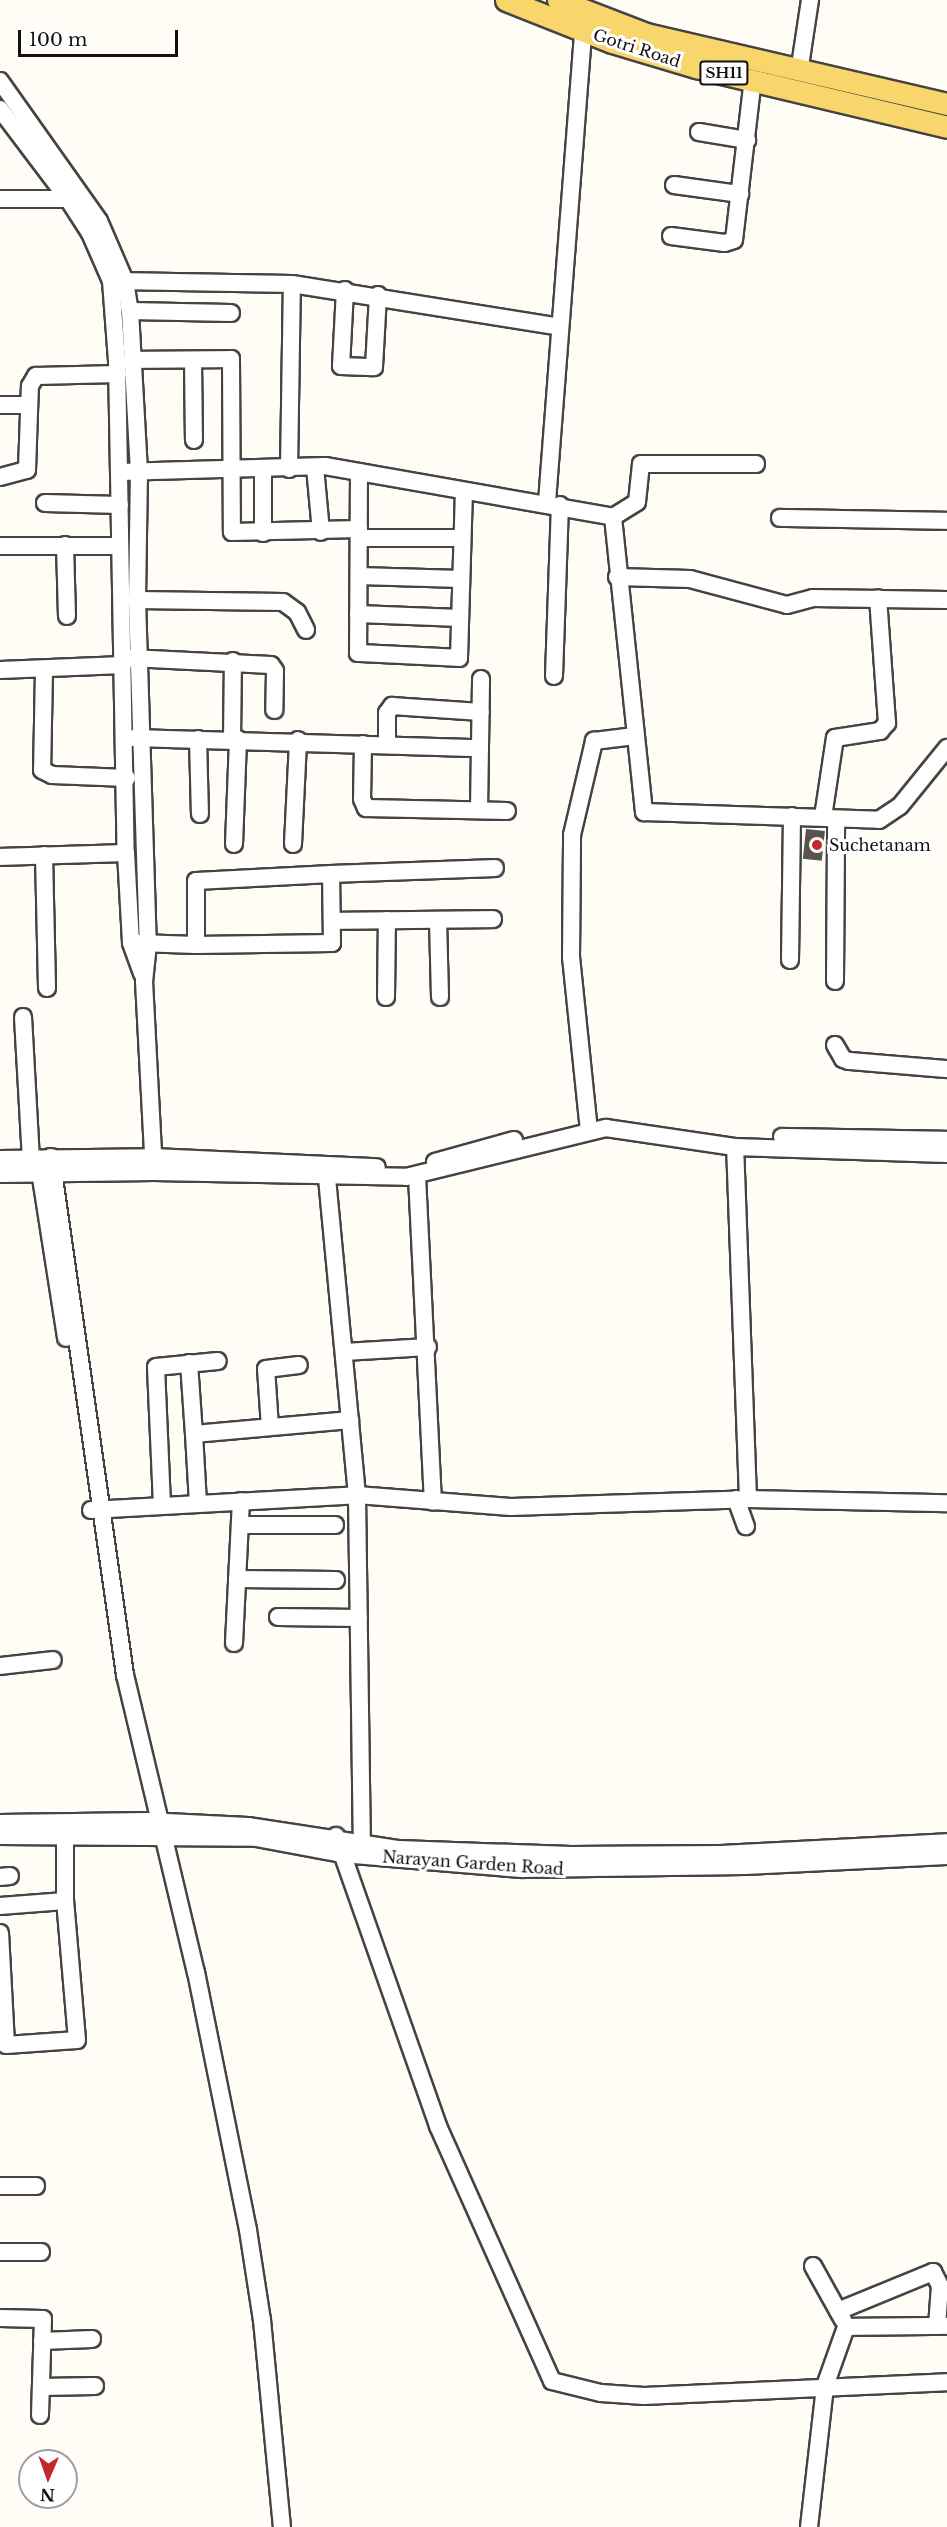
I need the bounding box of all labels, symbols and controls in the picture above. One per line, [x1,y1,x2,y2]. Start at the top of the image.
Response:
scale bar [21,18,182,56]
street label: Gotri Road [591,25,683,71]
text: 100 m [29,29,87,51]
road number: SH11 [698,61,750,85]
place label: Suchetanam [829,835,931,855]
marker: Suchetanam [810,838,824,852]
street label: Narayan Garden Road [382,1847,564,1879]
north arrow [18,2449,78,2509]
text: N [40,2485,55,2505]

